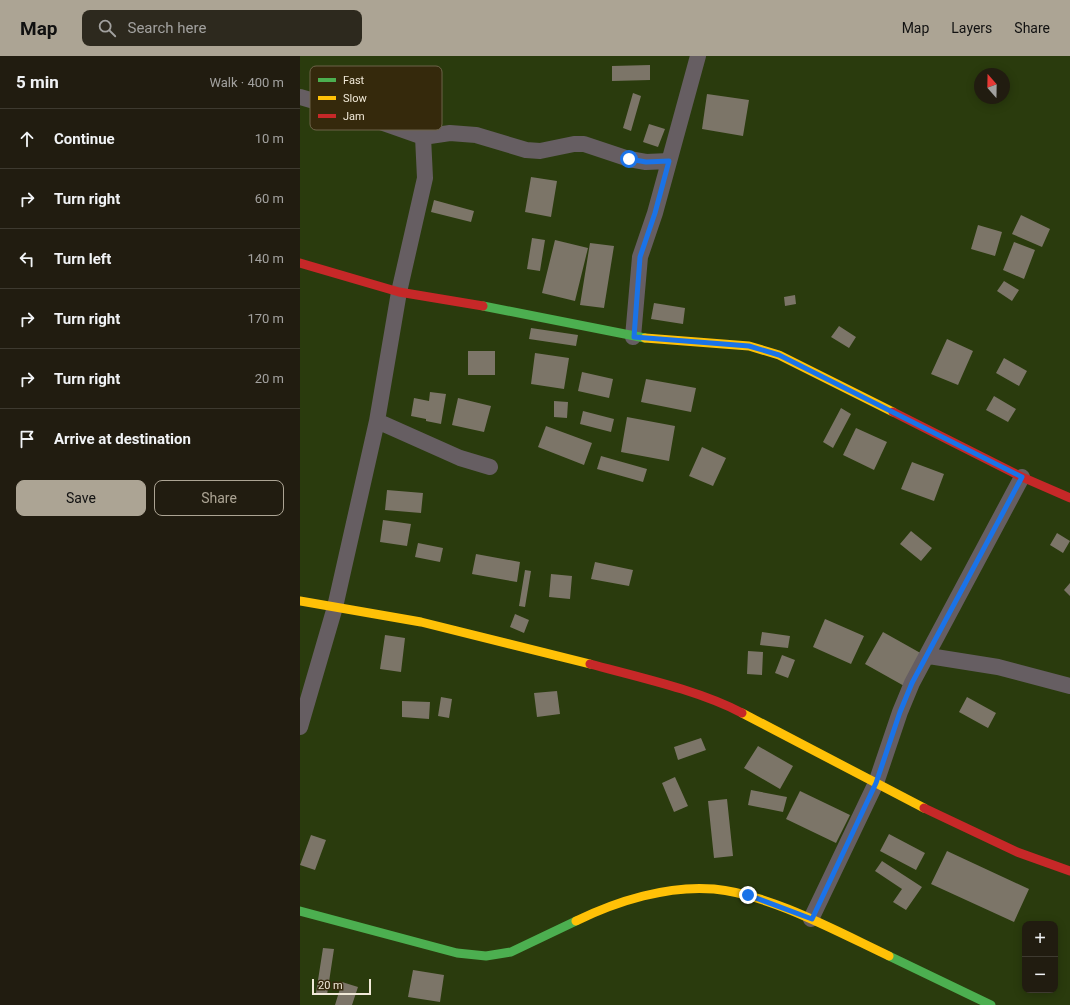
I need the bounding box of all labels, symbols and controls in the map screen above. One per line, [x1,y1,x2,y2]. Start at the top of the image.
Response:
search box [82,10,362,46]
text: Map [20,17,58,40]
icon: search [96,17,118,39]
text: Search here [128,19,206,37]
text: Map [902,20,929,36]
text: Layers [951,20,992,36]
text: Share [1014,20,1050,36]
legend [310,66,442,130]
north arrow [974,68,1010,104]
text: 5 min [16,72,59,92]
text: Fast [343,74,365,87]
text: Walk · 400 m [209,75,284,90]
text: Slow [343,92,367,105]
text: Jam [343,110,365,123]
icon: ahead [16,128,38,150]
text: Continue [54,130,115,148]
text: 10 m [255,131,284,146]
route start [620,150,638,168]
icon: right [16,188,38,210]
text: Turn right [54,190,120,208]
text: 60 m [255,191,284,206]
icon: left [16,248,38,270]
text: Turn left [54,250,111,268]
text: 140 m [247,251,284,266]
icon: right [16,308,38,330]
text: Turn right [54,310,120,328]
text: 170 m [247,311,284,326]
icon: right [16,368,38,390]
text: Turn right [54,370,120,388]
text: 20 m [255,371,284,386]
icon: arrive [16,428,38,450]
text: Arrive at destination [54,430,191,448]
button: Save [16,480,146,516]
button: Share [154,480,284,516]
route end [739,886,757,904]
map controls [1022,921,1058,993]
button: + [1022,921,1058,957]
button: − [1022,957,1058,993]
scale bar [312,977,371,996]
text: 20 m [318,979,343,992]

